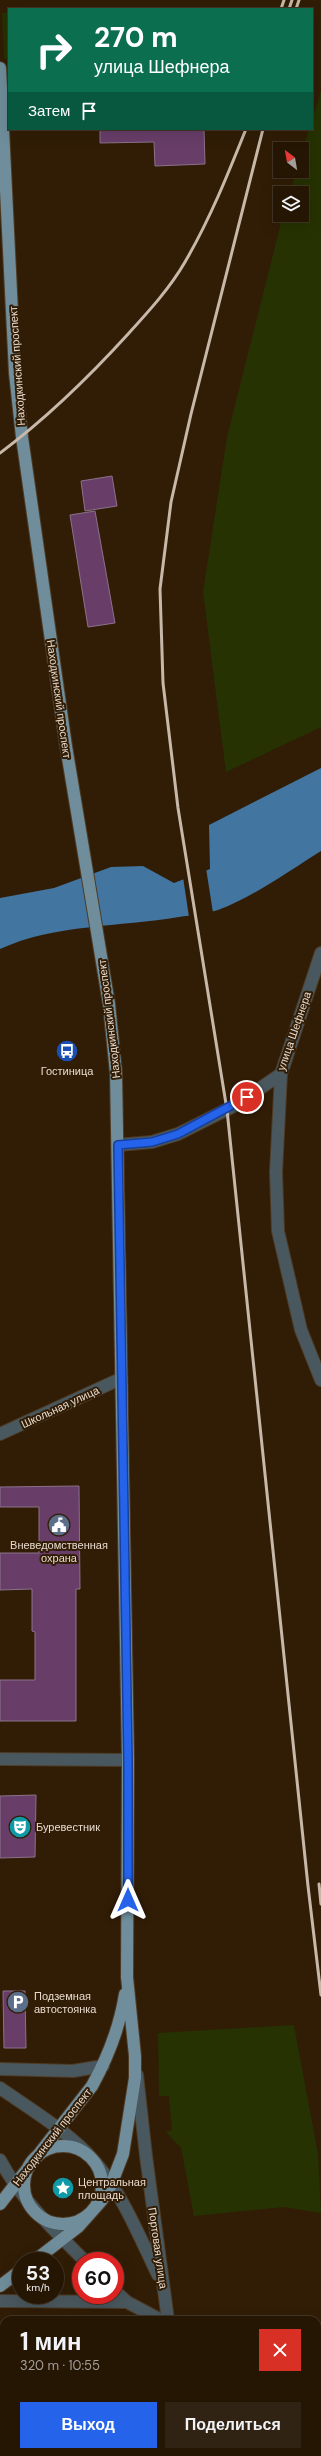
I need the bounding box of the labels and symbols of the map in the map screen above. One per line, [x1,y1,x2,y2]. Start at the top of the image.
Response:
north arrow [273,142,309,178]
street label: Находкинский проспект [6,306,28,426]
street label: Находкинский проспект [44,639,74,759]
street label: Находкинский проспект [95,959,123,1079]
street label: улица Шефнера [274,989,314,1072]
bus stop icon: Гостиница [54,1038,80,1064]
place label: Гостиница [41,1064,94,1078]
pin [230,1080,264,1114]
street label: Школьная улица [19,1382,102,1431]
public building icon: Вневедомственная охрана [46,1512,72,1538]
place label: Вневедомственная охрана [10,1538,108,1565]
theatre icon: Буревестник [7,1814,33,1840]
place label: Буревестник [36,1820,100,1834]
position arrow [107,1879,149,1921]
parking icon: Подземная автостоянка [5,1989,31,2015]
place label: Подземная автостоянка [34,1989,97,2016]
street label: Находкинский проспект [10,2085,94,2189]
place icon: Центральная площадь [50,2175,76,2201]
place label: Центральная площадь [78,2175,146,2202]
street label: Портовая улица [145,2206,171,2290]
speed limit sign: 60 [72,2252,124,2304]

